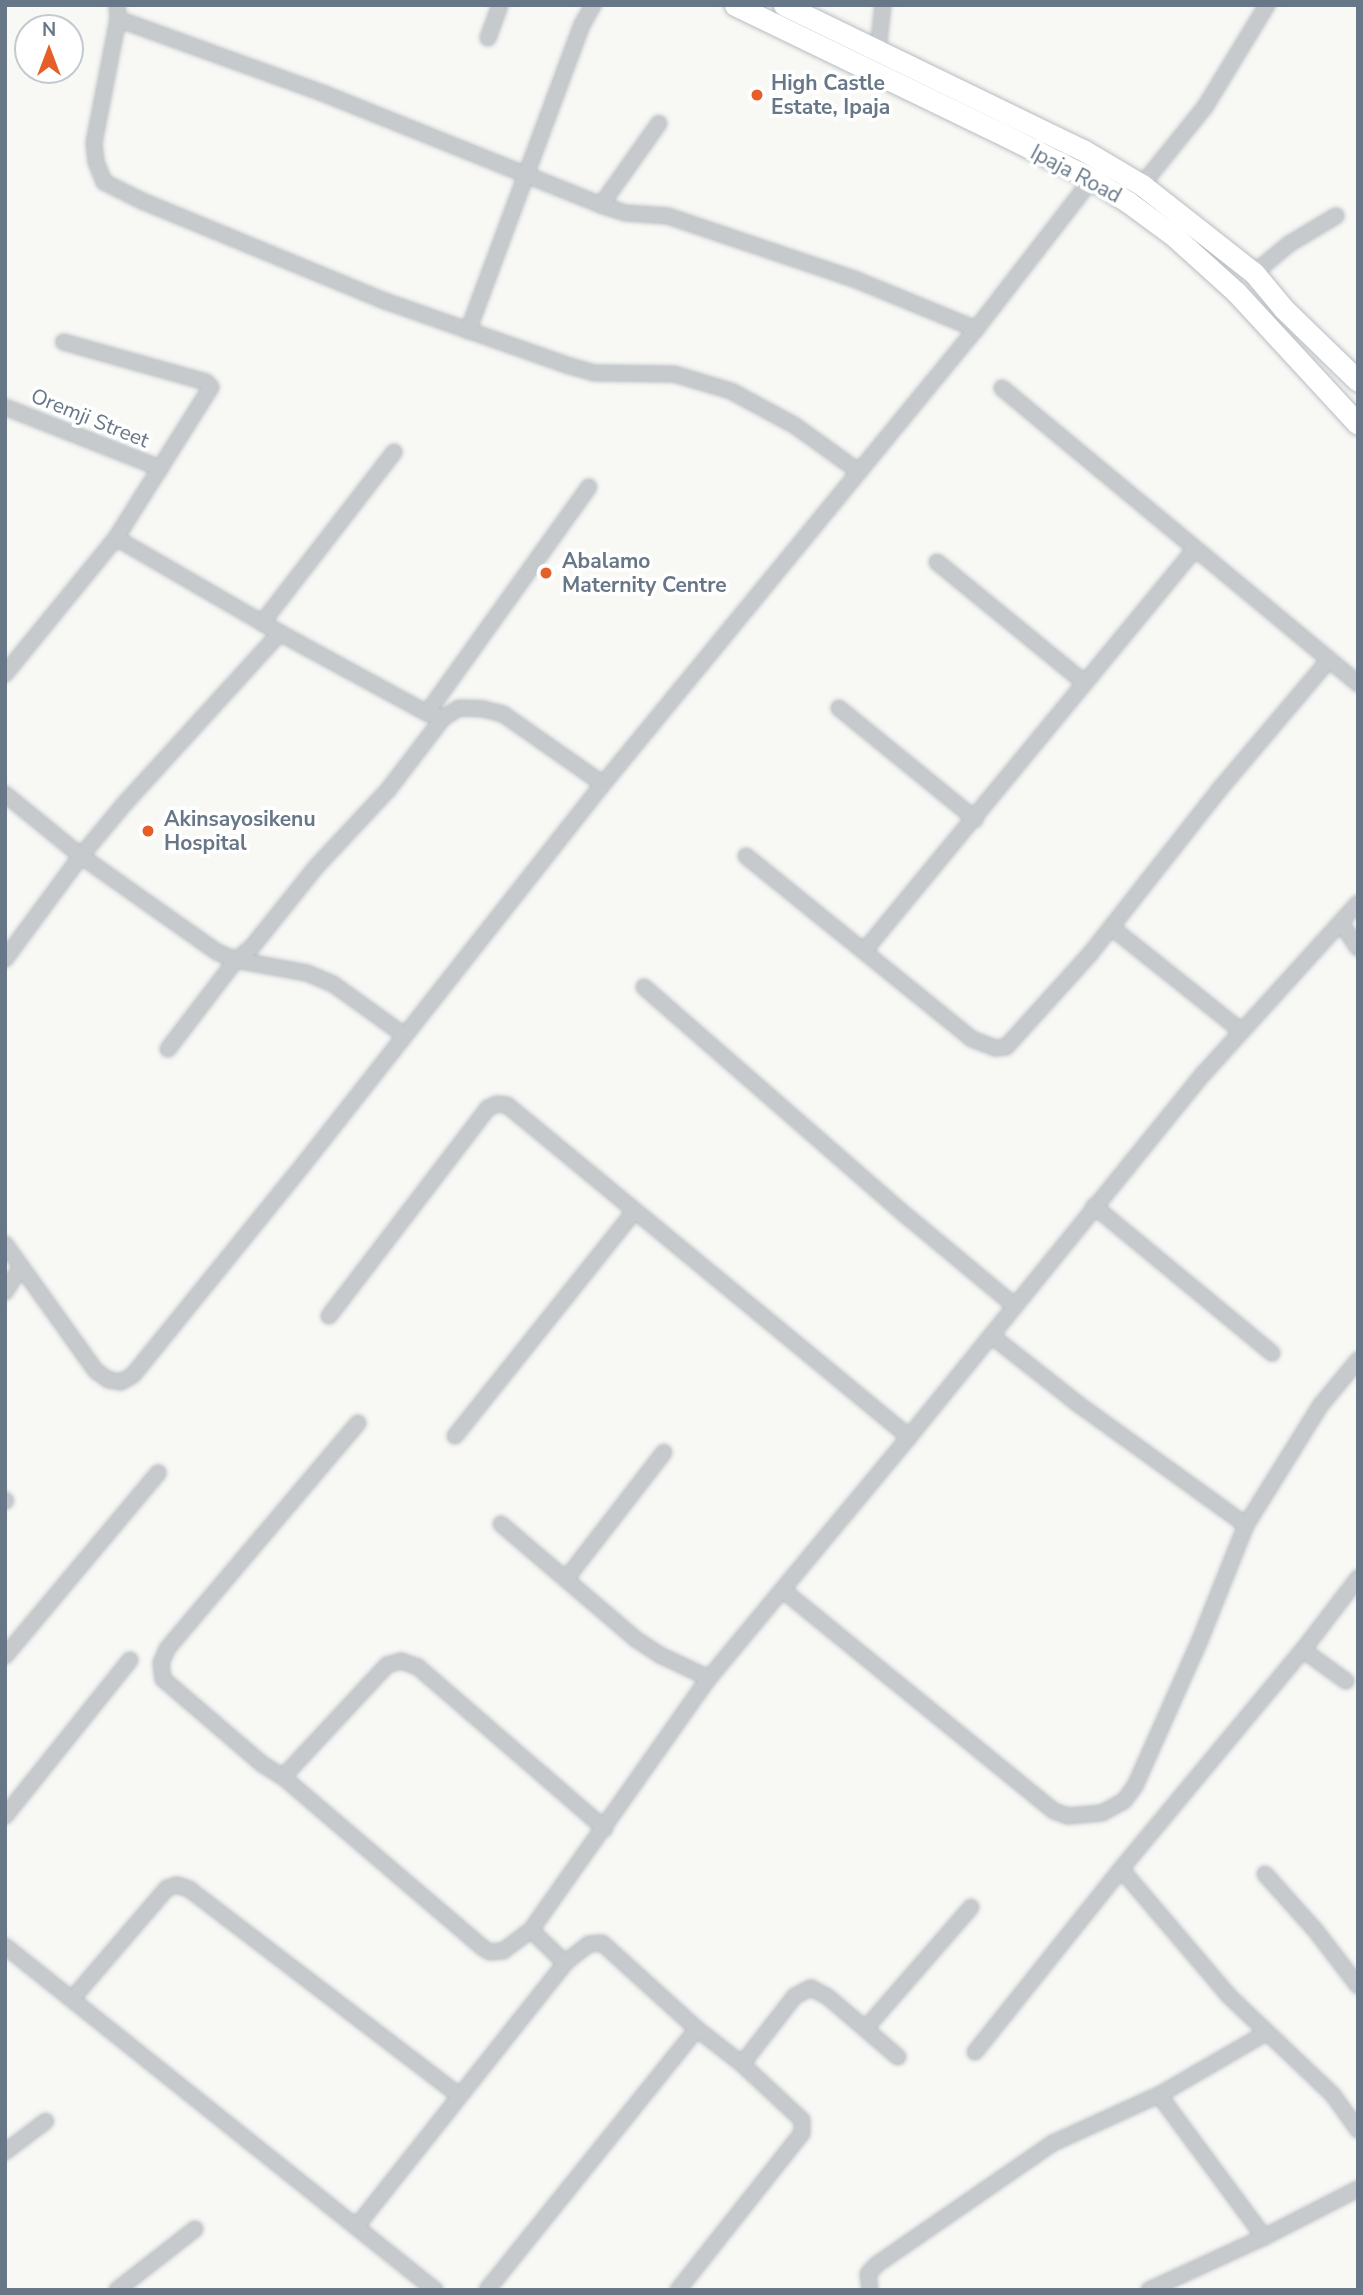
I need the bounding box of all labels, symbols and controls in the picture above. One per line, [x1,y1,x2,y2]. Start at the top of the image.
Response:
north arrow [14,14,84,84]
text: N [42,17,56,43]
place label: High Castle Estate, Ipaja [771,70,890,120]
marker: High Castle Estate, Ipaja [749,87,765,103]
street label: Ipaja Road [1026,140,1126,208]
street label: Oremji Street [27,383,153,453]
place label: Abalamo Maternity Centre [562,548,727,598]
marker: Abalamo Maternity Centre [536,563,556,583]
place label: Akinsayosikenu Hospital [164,806,316,856]
marker: Akinsayosikenu Hospital [138,821,158,841]

